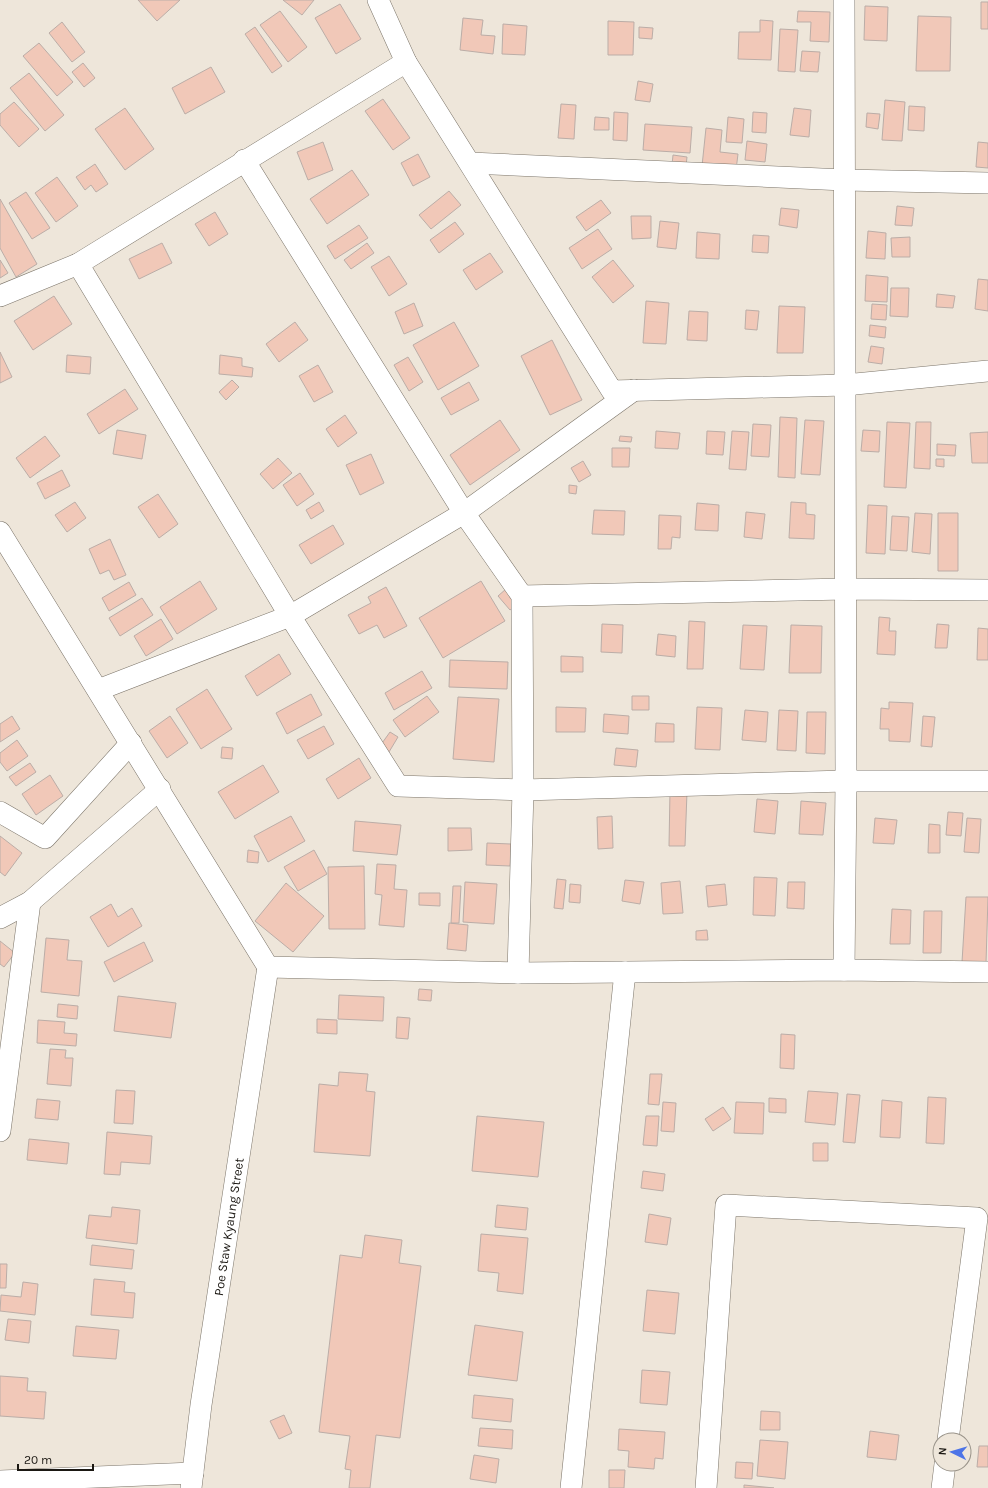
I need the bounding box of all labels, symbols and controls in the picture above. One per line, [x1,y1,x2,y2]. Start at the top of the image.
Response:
street label: Poe Staw Kyaung Street [211,1157,247,1297]
north arrow [932,1432,972,1472]
scale bar [18,1446,93,1472]
text: N [936,1447,949,1456]
text: 20 m [24,1453,52,1467]

